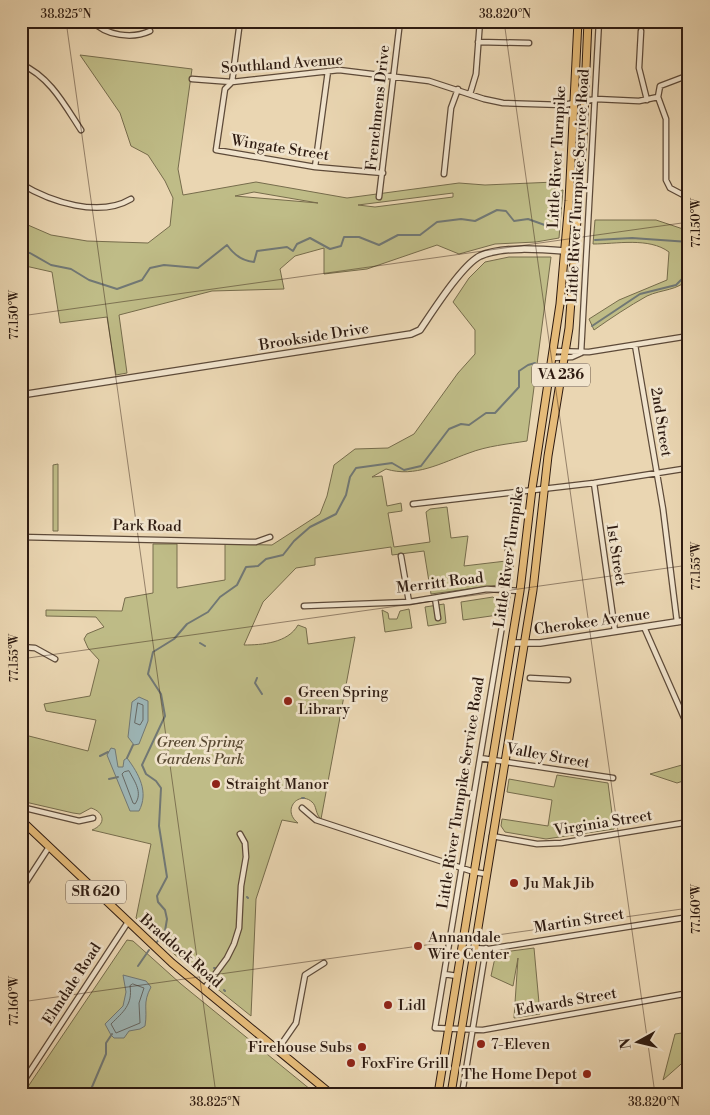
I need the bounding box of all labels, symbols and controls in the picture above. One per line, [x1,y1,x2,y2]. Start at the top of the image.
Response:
text: 38.825°N [41,7,91,22]
text: 38.820°N [479,7,531,22]
street label: Frenchmens Drive [362,44,394,172]
street label: Southland Avenue [220,50,344,78]
street label: Little River Turnpike Service Road [562,68,594,304]
street label: Little River Turnpike [544,85,570,229]
street label: Wingate Street [229,131,331,165]
text: 77.150°W [689,197,704,248]
text: 77.150°W [7,289,22,340]
street label: Brookside Drive [257,319,370,355]
road number: VA 236 [532,364,590,386]
street label: 2nd Street [646,386,676,459]
street label: Little River Turnpike [490,485,528,629]
street label: Park Road [112,516,182,536]
street label: 1st Street [602,523,630,588]
text: 77.155°W [689,541,704,590]
street label: Merritt Road [395,568,485,598]
street label: Cherokee Avenue [533,604,651,640]
text: 77.155°W [7,633,22,682]
street label: Little River Turnpike Service Road [433,675,489,910]
place label: Green Spring Library [298,683,389,719]
marker: Green Spring Library [282,695,294,707]
park label: Green Spring Gardens Park [156,733,245,769]
street label: Valley Street [504,739,592,773]
place label: Straight Manor [226,775,329,794]
marker: Straight Manor [210,778,222,790]
street label: Virginia Street [552,806,654,840]
place label: Ju Mak Jib [523,874,594,893]
marker: Ju Mak Jib [508,877,520,889]
road number: SR 620 [66,880,126,904]
text: 77.160°W [689,883,704,934]
street label: Martin Street [533,904,626,937]
street label: Braddock Road [135,909,227,992]
place label: Annandale Wire Center [427,928,510,964]
street label: Elmdale Road [38,939,106,1029]
marker: Annandale Wire Center [412,940,424,952]
text: 77.160°W [7,975,22,1026]
street label: Edwards Street [514,984,619,1020]
place label: Lidl [398,996,426,1015]
marker: Lidl [382,999,394,1011]
north arrow [612,1018,662,1068]
place label: 7-Eleven [491,1035,550,1054]
text: N [616,1037,636,1050]
place label: Firehouse Subs [248,1038,352,1057]
marker: 7-Eleven [475,1038,487,1050]
marker: Firehouse Subs [356,1041,368,1053]
place label: FoxFire Grill [361,1054,449,1073]
marker: FoxFire Grill [345,1057,357,1069]
place label: The Home Depot [461,1065,578,1084]
marker: The Home Depot [581,1068,593,1080]
text: 38.825°N [190,1095,240,1110]
text: 38.820°N [628,1095,680,1110]

